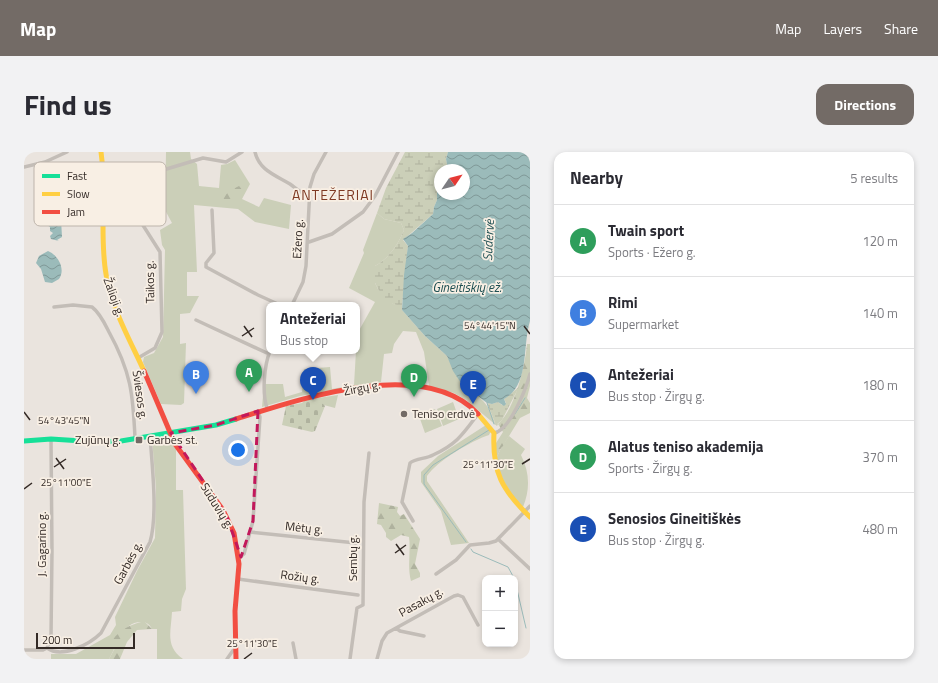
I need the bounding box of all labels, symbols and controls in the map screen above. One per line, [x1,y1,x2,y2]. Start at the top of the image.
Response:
text: Map [20,14,56,43]
text: Map [775,18,801,39]
text: Layers [823,18,862,39]
text: Share [884,18,918,39]
text: Find us [24,83,112,126]
button: Directions [816,84,914,125]
legend [34,162,166,226]
north arrow [434,164,470,200]
text: Nearby [570,165,623,191]
text: Fast [67,168,87,184]
text: 5 results [850,168,898,188]
district label: ANTEŽERIAI [292,184,374,205]
text: Slow [67,186,90,202]
text: Jam [67,204,85,220]
water label: Sudervė [477,218,499,261]
street label: Ežero g. [287,219,308,259]
text: Twain sport [608,219,684,242]
text: A [579,231,587,251]
text: 120 m [862,231,898,251]
text: Sports · Ežero g. [608,242,696,262]
street label: Taikos g. [140,260,159,304]
street label: Žalioji g. [99,274,130,319]
water label: Gineitiškių ež. [432,277,502,297]
text: Rimi [608,291,638,314]
popup [266,302,360,354]
text: B [579,303,587,323]
text: 140 m [862,303,898,323]
text: Antežeriai [280,307,346,330]
text: Supermarket [608,314,679,334]
text: 54°44'15"N [464,318,516,333]
text: Bus stop [280,330,328,350]
pin: A [236,359,262,392]
pin: B [183,361,209,394]
text: Antežeriai [608,363,674,386]
pin: D [401,364,427,397]
pin: C [300,367,326,400]
street label: Šviesos g. [128,369,153,421]
pin: E [460,371,486,404]
street label: Žirgų g. [342,375,382,400]
text: C [579,375,587,395]
text: 180 m [862,375,898,395]
text: Bus stop · Žirgų g. [608,386,705,406]
place label: Teniso erdvė [412,404,475,423]
marker: Teniso erdvė [399,409,409,419]
text: 54°43'45"N [38,413,90,428]
street label: Zujūnų g. [75,430,121,449]
place label: Garbės st. [147,430,198,449]
marker: Garbės st. [134,435,144,445]
text: Alatus teniso akademija [608,435,763,458]
your location [228,440,248,460]
text: D [579,447,587,467]
text: 370 m [862,447,898,467]
text: 25°11'30"E [463,457,514,472]
text: Sports · Žirgų g. [608,458,693,478]
text: 25°11'00"E [41,475,92,490]
street label: Sūduvių g. [196,479,239,533]
text: Senosios Gineitiškės [608,507,741,530]
street label: J. Gagarino g. [32,511,51,577]
street label: Mėtų g. [284,516,324,539]
text: E [579,519,587,539]
text: 480 m [862,519,898,539]
text: Bus stop · Žirgų g. [608,530,705,550]
street label: Sembų g. [343,535,362,581]
street label: Garbės g. [108,538,147,588]
street label: Rožių g. [279,565,321,588]
map controls [482,575,518,647]
button: + [482,575,518,611]
street label: Pasakų g. [395,582,446,622]
button: − [482,611,518,647]
scale bar [36,631,135,650]
text: 200 m [42,632,72,648]
text: 25°11'30"E [227,636,278,651]

